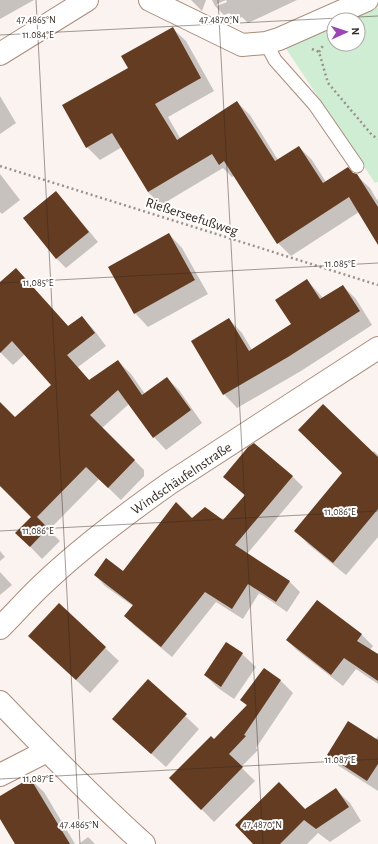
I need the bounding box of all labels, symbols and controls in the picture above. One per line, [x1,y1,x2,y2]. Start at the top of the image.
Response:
north arrow [326,12,366,52]
text: 47.4865°N [16,15,56,25]
text: 47.4870°N [199,15,239,25]
text: N [350,27,361,36]
text: 11.084°E [22,30,54,40]
street label: Rießerseefußweg [144,195,240,239]
text: 11.085°E [324,259,356,269]
text: 11.085°E [22,278,54,288]
street label: Windschäufelnstraße [129,440,234,517]
text: 11.086°E [324,507,356,517]
text: 11.086°E [22,526,54,536]
text: 11.087°E [324,755,356,765]
text: 11.087°E [22,774,54,784]
text: 47.4865°N [59,820,99,830]
text: 47.4870°N [242,820,282,830]

